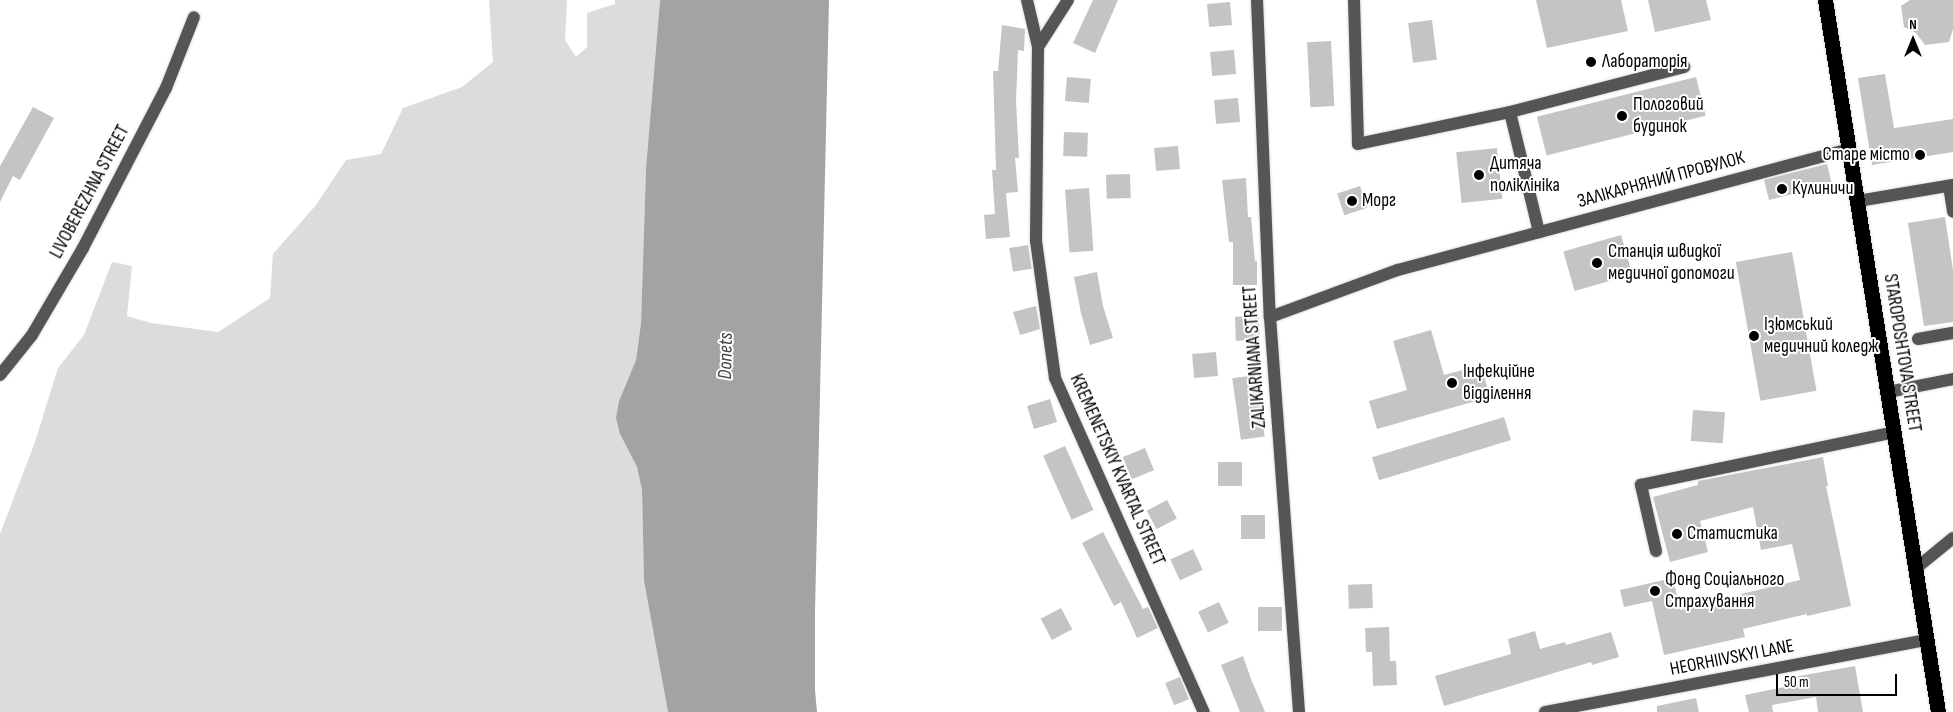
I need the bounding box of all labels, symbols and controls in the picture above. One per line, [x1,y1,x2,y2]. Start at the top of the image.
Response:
north arrow [1888,15,1938,65]
text: N [1909,16,1917,33]
place label: Лабораторія [1602,51,1687,73]
marker: Лабораторія [1584,55,1598,69]
place label: Пологовий будинок [1633,94,1704,138]
marker: Пологовий будинок [1615,109,1629,123]
street label: LIVOBEREZHNA STREET [45,121,135,263]
place label: Старе місто [1822,144,1910,166]
street label: ЗАЛІКАРНЯНИЙ ПРОВУЛОК [1575,147,1747,213]
marker: Старе місто [1914,149,1926,161]
place label: Дитяча поліклініка [1490,153,1560,197]
marker: Дитяча поліклініка [1472,168,1486,182]
place label: Кулиничи [1792,178,1853,200]
marker: Кулиничи [1776,183,1788,195]
place label: Морг [1362,190,1396,212]
marker: Морг [1346,195,1358,207]
place label: Станція швидкої медичної допомоги [1608,241,1735,285]
marker: Станція швидкої медичної допомоги [1590,256,1604,270]
street label: STAROPOSHTOVA STREET [1878,272,1926,434]
street label: ZALIKARNIANA STREET [1239,285,1271,429]
place label: Ізюмський медичний коледж [1764,314,1879,358]
marker: Ізюмський медичний коледж [1748,330,1760,342]
water label: Donets [714,332,738,380]
place label: Інфекційне відділення [1463,361,1535,405]
street label: KREMENETSKIY KVARTAL STREET [1064,371,1170,569]
marker: Інфекційне відділення [1445,376,1459,390]
place label: Статистика [1687,523,1778,545]
marker: Статистика [1671,528,1683,540]
place label: Фонд Соцiального Страхування [1665,569,1784,613]
marker: Фонд Соцiального Страхування [1649,585,1661,597]
street label: HEORHIIVSKYI LANE [1668,635,1796,681]
scale bar [1778,664,1899,696]
text: 50 m [1784,673,1809,692]

